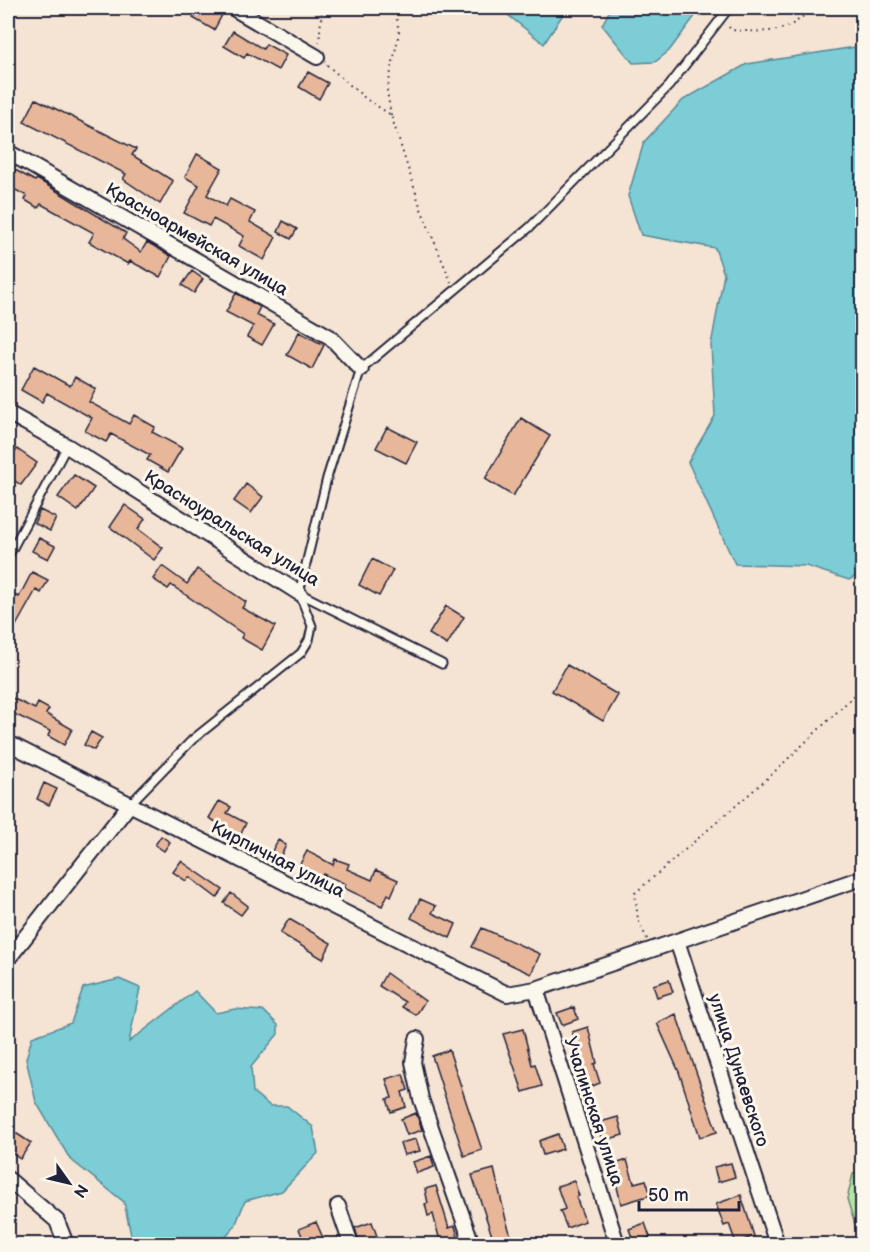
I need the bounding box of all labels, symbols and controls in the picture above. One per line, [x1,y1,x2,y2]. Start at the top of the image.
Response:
street label: Красноармейская улица [102,179,292,300]
street label: Красноуральская улица [140,466,323,591]
street label: Кирпичная улица [207,817,348,902]
street label: улица Дунаевского [704,991,773,1149]
street label: Учалинская улица [560,1034,628,1189]
north arrow [39,1153,99,1213]
scale bar [639,1174,740,1212]
text: N [69,1180,91,1201]
text: 50 m [648,1185,689,1206]

